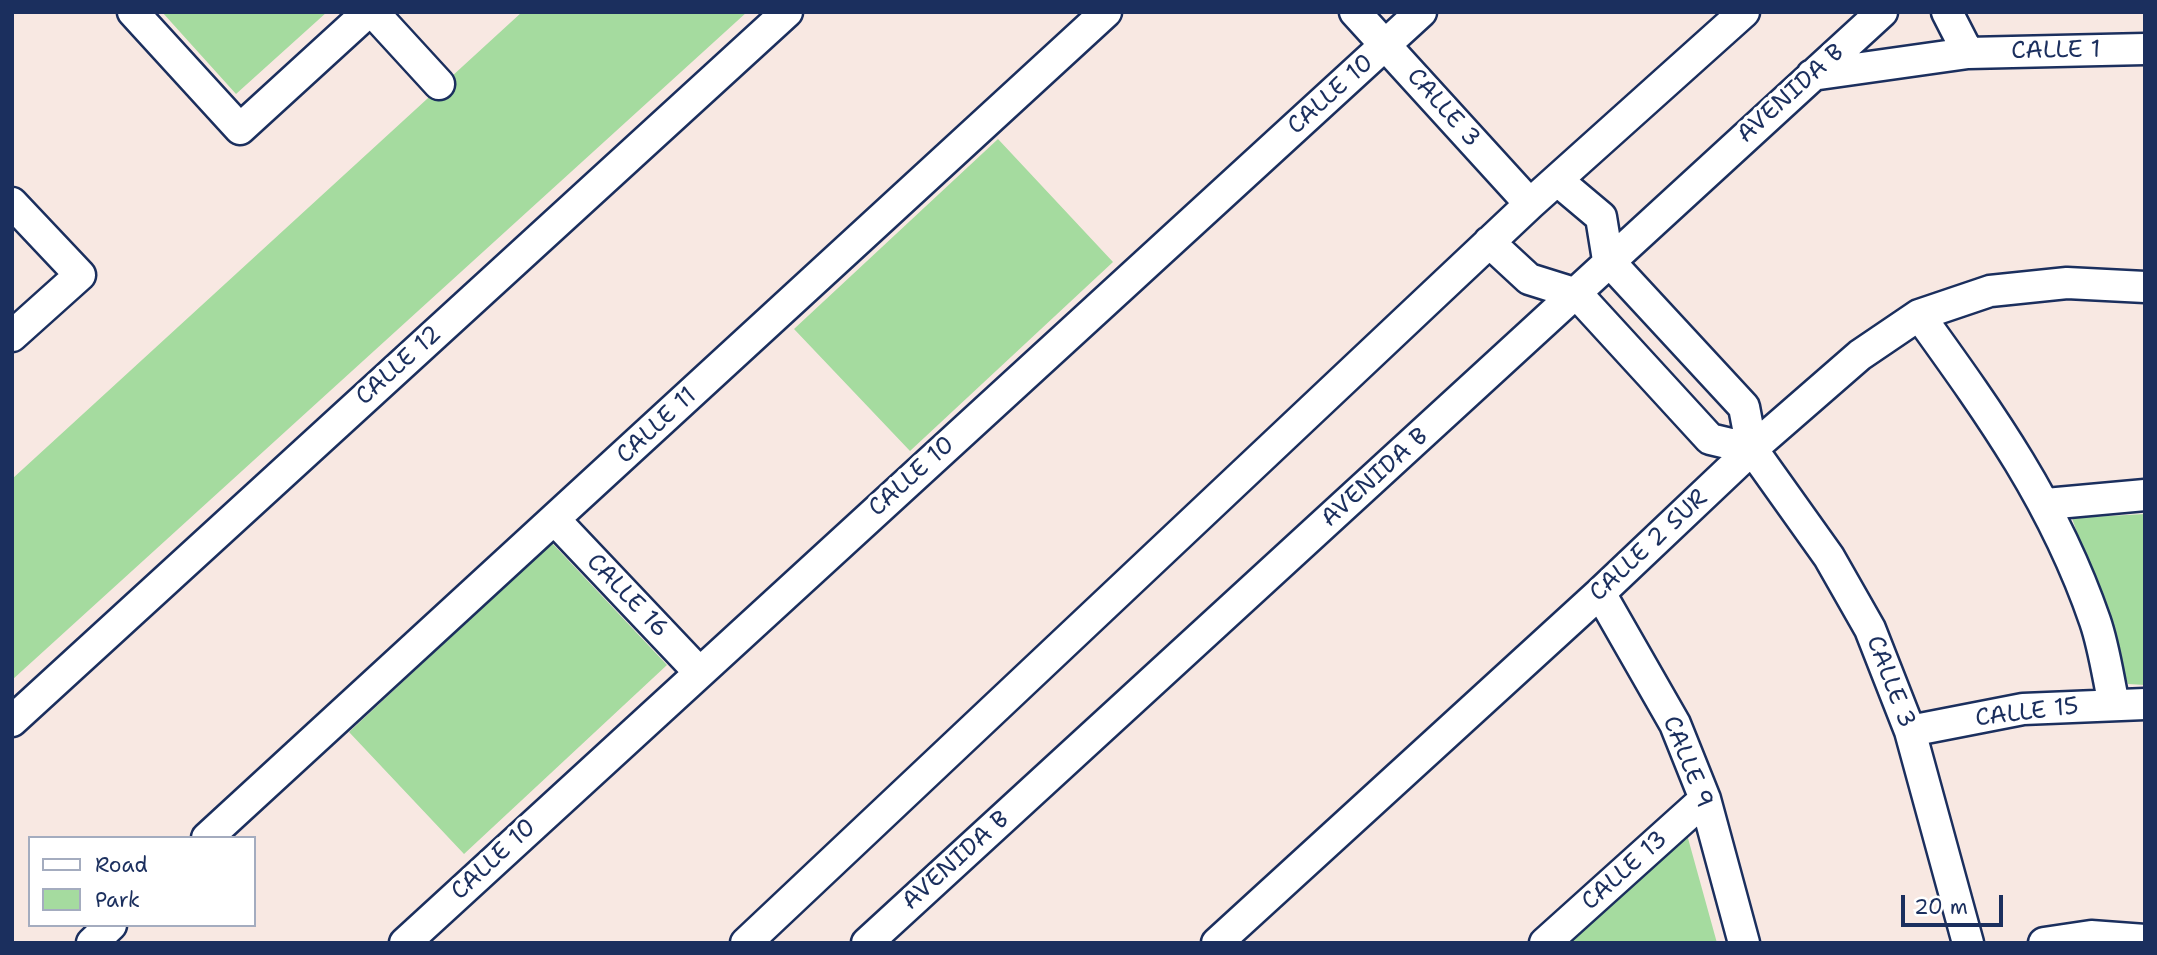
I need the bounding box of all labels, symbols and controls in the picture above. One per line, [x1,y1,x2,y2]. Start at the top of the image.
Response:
street label: CALLE 1 [2011,36,2101,66]
street label: AVENIDA B [1732,38,1850,150]
street label: CALLE 10 [1282,49,1380,141]
street label: CALLE 3 [1400,63,1486,153]
street label: CALLE 12 [350,320,448,412]
street label: CALLE 11 [611,382,703,470]
street label: AVENIDA B [1316,422,1434,534]
street label: CALLE 10 [863,431,961,523]
street label: CALLE 2 SUR [1584,484,1714,608]
street label: CALLE 16 [580,548,674,644]
street label: CALLE 3 [1859,632,1921,732]
street label: CALLE 15 [1974,692,2080,734]
street label: CALLE 9 [1656,712,1718,812]
street label: AVENIDA B [897,805,1015,917]
street label: CALLE 10 [446,813,542,907]
street label: CALLE 13 [1576,825,1674,917]
legend [28,836,256,927]
text: Road [95,851,148,879]
scale bar [1905,881,2007,925]
text: Park [95,886,140,914]
text: 20 m [1914,893,1968,921]

